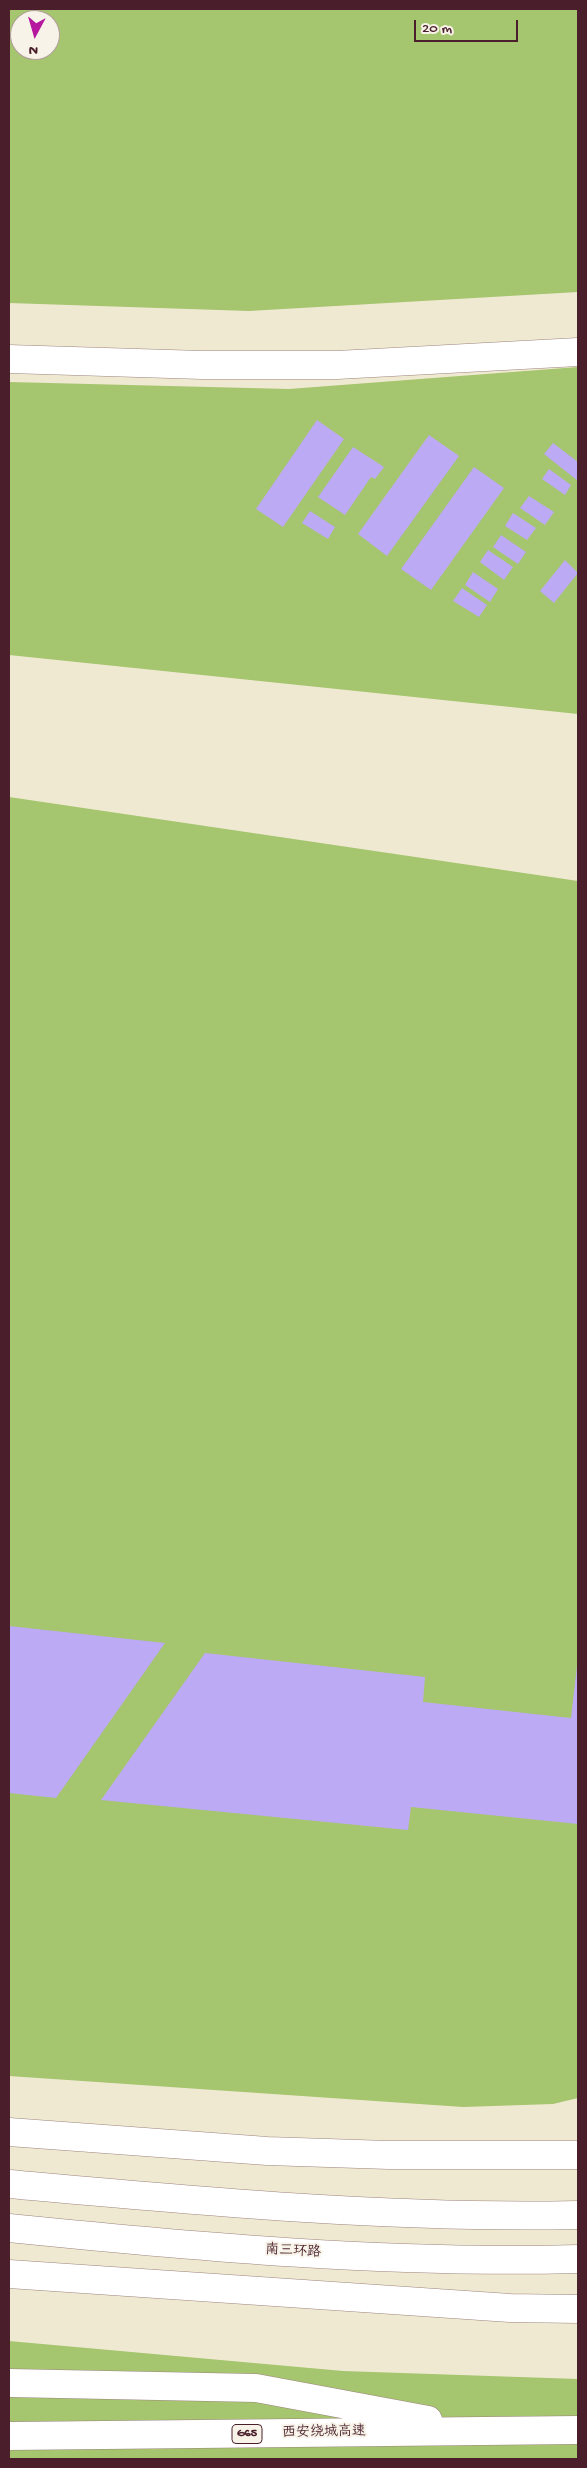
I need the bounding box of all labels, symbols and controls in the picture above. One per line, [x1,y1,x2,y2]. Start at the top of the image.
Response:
north arrow [10,10,60,60]
scale bar [417,10,521,42]
text: 20 m [422,20,452,38]
text: N [28,40,39,58]
street label: 南三环路 [265,2242,321,2262]
road number: G65 [232,2424,262,2444]
street label: 西安绕城高速 [282,2424,366,2442]

